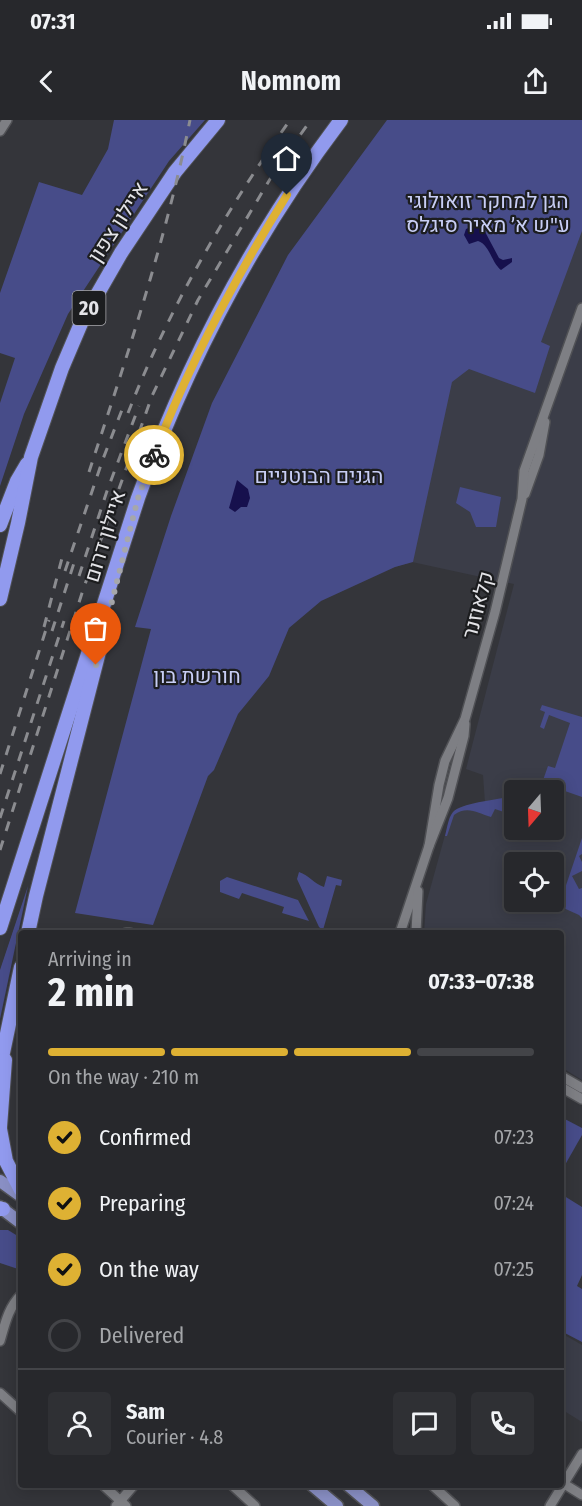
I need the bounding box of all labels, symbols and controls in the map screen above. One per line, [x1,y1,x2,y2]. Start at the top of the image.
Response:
text: 07:31 [30,8,76,35]
icon: back [30,65,63,98]
text: Nomnom [241,65,341,97]
icon: share [519,65,552,98]
pin [261,133,312,195]
icon: home [270,142,303,175]
street label: איילון צפון [82,177,154,267]
park label: הגן למחקר זואולוגי ע"ש א׳ מאיר סיגלס [406,188,570,238]
road number: 20 [72,291,106,325]
courier [124,425,184,485]
icon: bike [138,439,171,472]
park label: הגנים הבוטניים [255,463,383,489]
street label: איילון דרום [79,487,131,585]
street label: קלאוזנר [457,568,499,642]
pin [70,603,121,665]
icon: bag [79,612,112,645]
park label: חורשת בון [153,663,241,689]
north arrow [504,780,564,840]
map controls [504,780,564,912]
button: locate [504,852,564,912]
text: Arriving in [48,947,132,971]
text: 07:33–07:38 [428,968,534,995]
text: 2 min [48,970,134,1016]
text: On the way · 210 m [48,1065,199,1089]
icon: check [48,1121,81,1154]
text: Confirmed [99,1124,192,1151]
text: 07:23 [494,1125,534,1149]
icon: check [48,1187,81,1220]
text: Preparing [99,1190,185,1217]
text: 07:24 [494,1191,534,1215]
icon: check [48,1253,81,1286]
text: On the way [99,1256,199,1283]
text: 07:25 [494,1257,534,1281]
text: Delivered [99,1322,184,1349]
button: person [48,1392,111,1455]
button: chat [393,1392,456,1455]
button: phone [471,1392,534,1455]
text: Sam [126,1398,165,1425]
text: Courier · 4.8 [126,1425,223,1449]

